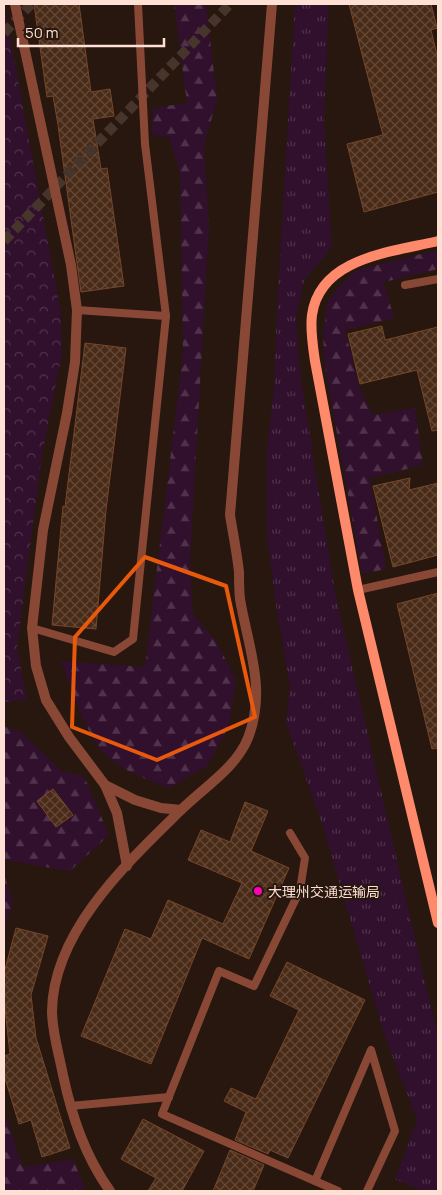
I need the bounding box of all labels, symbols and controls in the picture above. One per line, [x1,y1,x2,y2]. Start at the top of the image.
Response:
scale bar [18,15,164,47]
text: 50 m [25,22,59,43]
place label: 大理州交通运输局 [268,882,380,901]
marker: 大理州交通运输局 [252,885,264,897]

